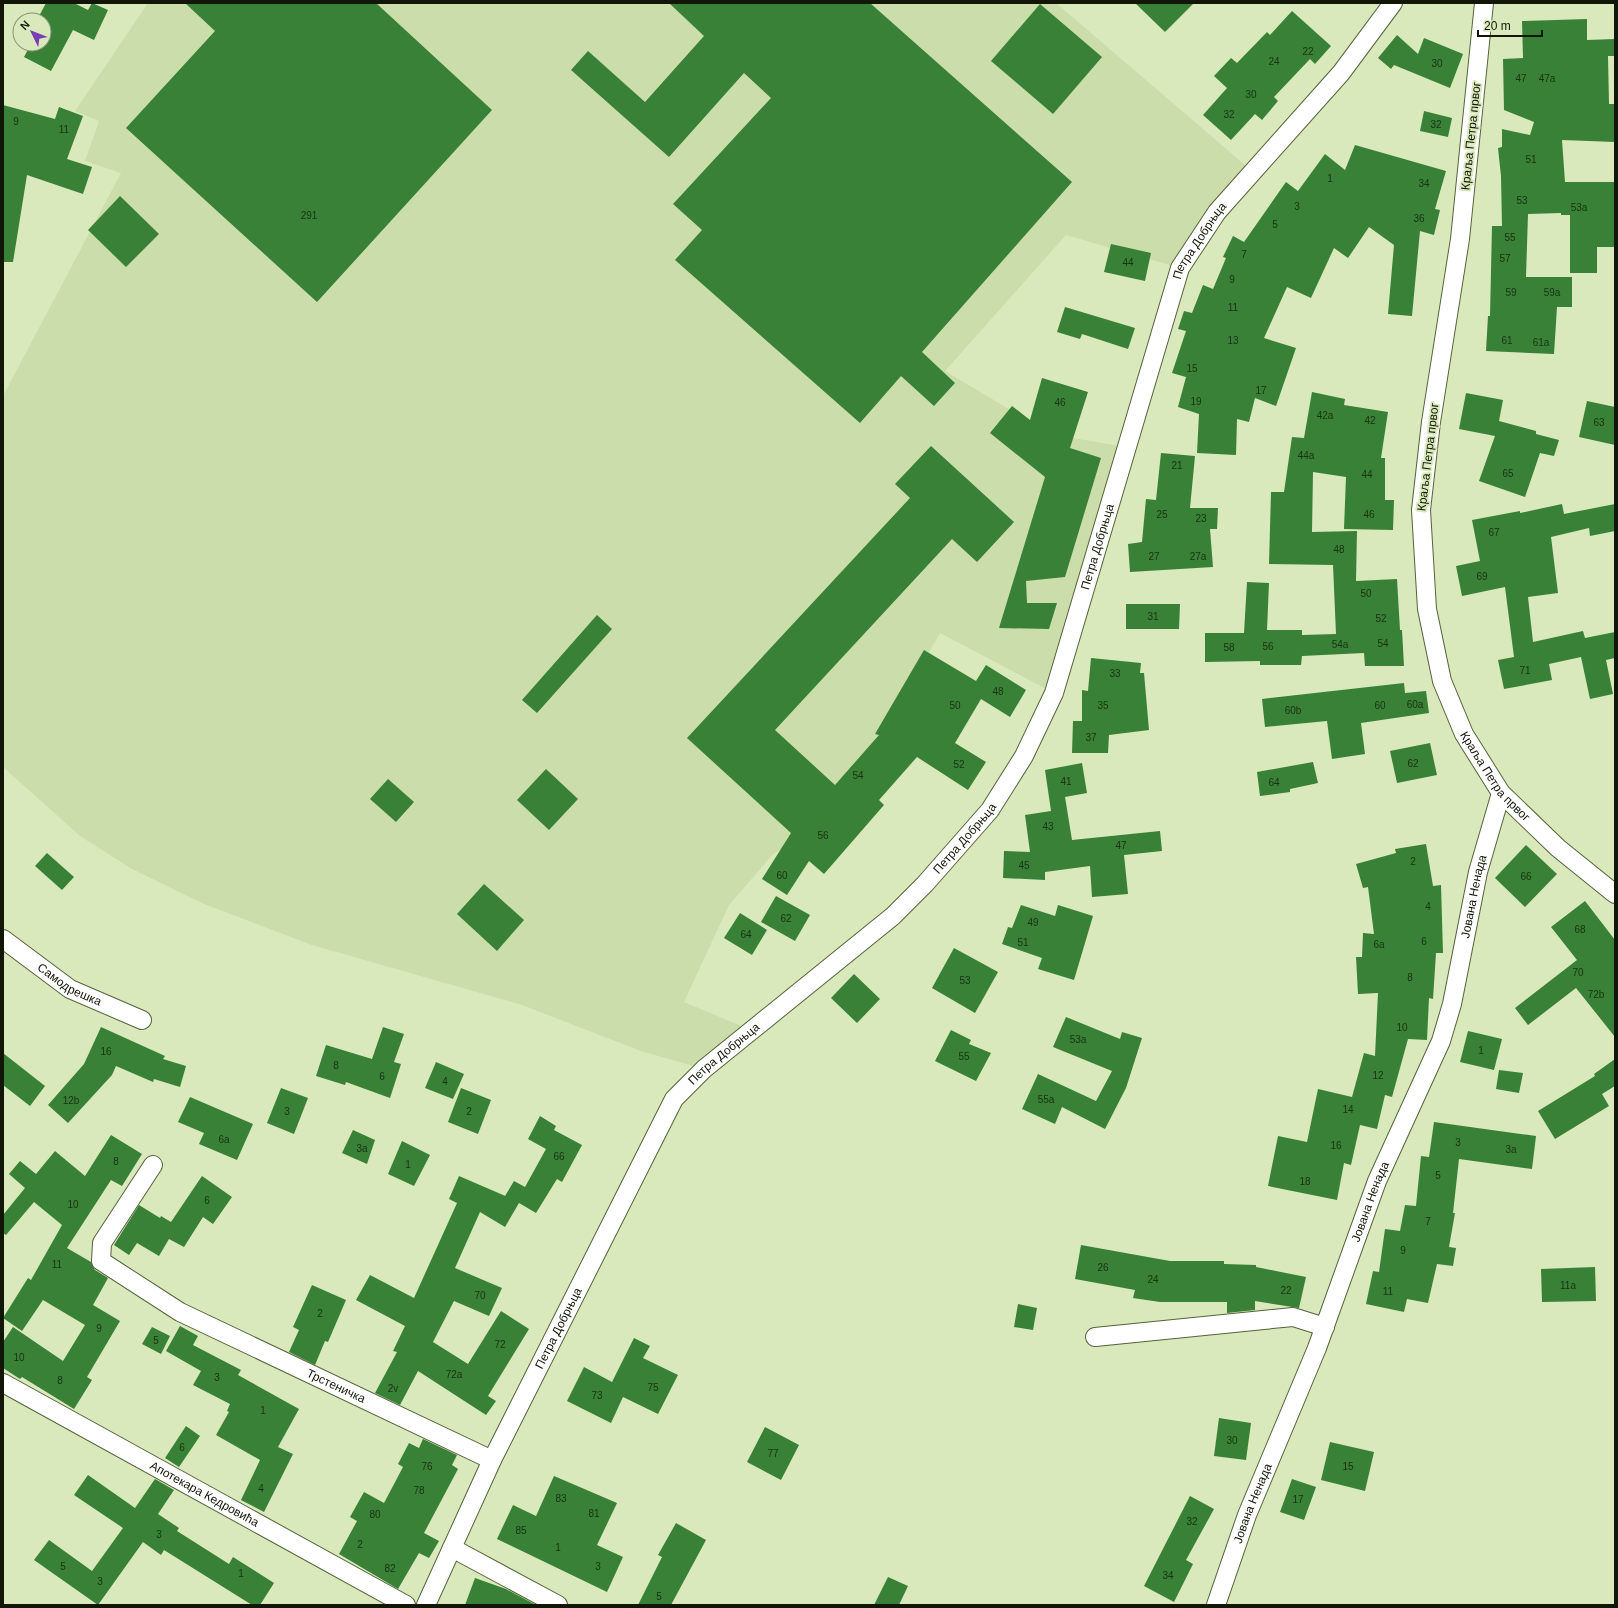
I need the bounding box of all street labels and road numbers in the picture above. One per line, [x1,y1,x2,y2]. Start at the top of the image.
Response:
street label: Краља Петра првог [1458,81,1484,191]
street label: Петра Добрњца [1170,199,1229,281]
street label: Краља Петра првог [1414,402,1442,512]
street label: Петра Добрњца [1078,502,1117,591]
street label: Краља Петра првог [1457,729,1533,825]
street label: Петра Добрњца [930,800,1000,877]
street label: Јована Ненада [1458,853,1490,939]
street label: Самодрешка [35,960,104,1009]
street label: Петра Добрњца [685,1020,763,1088]
street label: Јована Ненада [1349,1159,1392,1244]
street label: Петра Добрњца [532,1285,585,1371]
street label: Трстеничка [305,1366,368,1406]
street label: Апотекара Кедровића [148,1458,262,1530]
street label: Јована Ненада [1231,1461,1275,1545]

